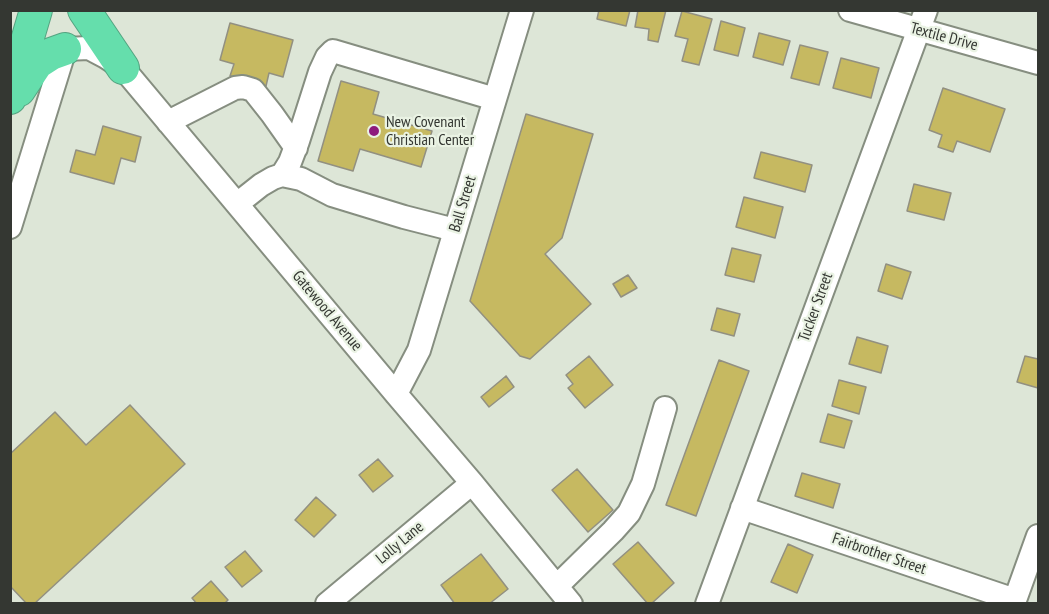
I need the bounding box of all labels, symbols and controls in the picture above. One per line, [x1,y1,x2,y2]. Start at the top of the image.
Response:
street label: Textile Drive [908,19,980,55]
place label: New Covenant Christian Center [386,112,474,150]
marker: New Covenant Christian Center [367,124,381,138]
street label: Ball Street [445,174,481,234]
street label: Gatewood Avenue [288,267,366,355]
street label: Tucker Street [795,270,837,344]
street label: Lolly Lane [372,518,428,568]
street label: Fairbrother Street [830,529,928,579]

